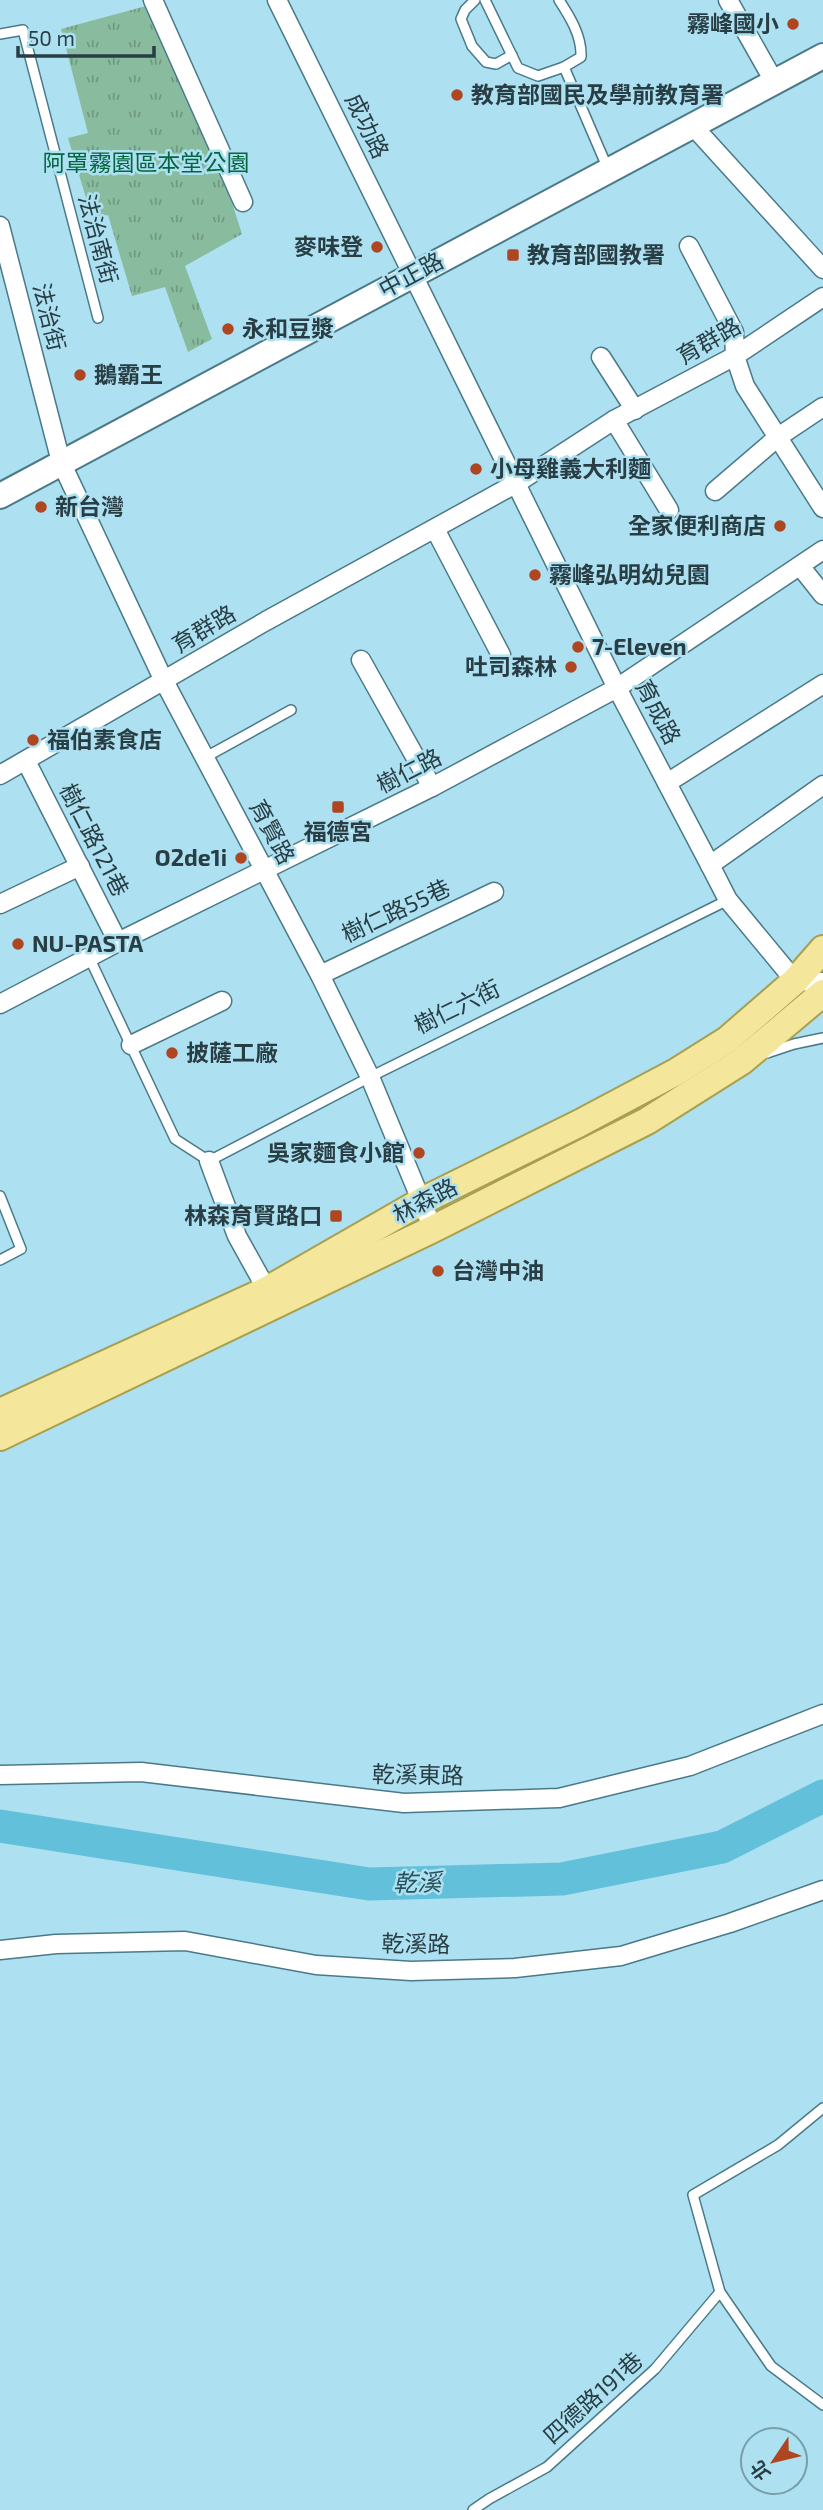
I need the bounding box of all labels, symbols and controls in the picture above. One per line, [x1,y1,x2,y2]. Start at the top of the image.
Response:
place label: 霧峰國小 [687,9,779,37]
scale bar [18,14,154,58]
marker: 霧峰國小 [785,16,801,32]
text: 50 m [28,25,75,50]
place label: 教育部國民及學前教育署 [471,80,724,108]
marker: 教育部國民及學前教育署 [449,87,465,103]
street label: 成功路 [340,88,396,163]
park label: 阿罩霧園區本堂公園 [43,148,250,176]
street label: 法治南街 [74,191,124,287]
place label: 麥味登 [294,232,363,260]
marker: 麥味登 [369,239,385,255]
place label: 教育部國教署 [527,240,665,268]
street label: 中正路 [373,246,448,303]
marker: 教育部國教署 [505,247,521,263]
street label: 法治街 [28,280,72,354]
street label: 育群路 [672,311,745,370]
place label: 永和豆漿 [242,314,334,342]
marker: 永和豆漿 [220,321,236,337]
place label: 鵝霸王 [94,360,163,388]
marker: 鵝霸王 [72,367,88,383]
place label: 小母雞義大利麵 [490,454,651,482]
marker: 小母雞義大利麵 [468,461,484,477]
place label: 新台灣 [55,492,124,520]
marker: 新台灣 [33,499,49,515]
place label: 全家便利商店 [628,511,766,539]
marker: 全家便利商店 [772,518,788,534]
place label: 霧峰弘明幼兒園 [549,560,710,588]
marker: 霧峰弘明幼兒園 [527,567,543,583]
street label: 育群路 [167,598,240,658]
place label: 7-Eleven [592,632,687,660]
marker: 7-Eleven [570,639,586,655]
place label: 吐司森林 [465,652,557,680]
marker: 吐司森林 [563,659,579,675]
street label: 育成路 [630,674,687,749]
place label: 福伯素食店 [47,725,162,753]
marker: 福伯素食店 [25,732,41,748]
street label: 樹仁路 [371,742,446,798]
street label: 樹仁路121巷 [54,778,135,901]
street label: 育賢路 [244,794,301,869]
marker: 福德宮 [330,799,346,815]
place label: 福德宮 [304,817,373,845]
place label: O2de1i [155,843,227,871]
marker: O2de1i [233,850,249,866]
street label: 樹仁路55巷 [337,873,454,947]
place label: NU-PASTA [32,929,143,957]
marker: NU-PASTA [10,936,26,952]
street label: 樹仁六街 [409,973,504,1039]
place label: 披薩工廠 [186,1038,278,1066]
marker: 披薩工廠 [164,1045,180,1061]
place label: 吳家麵食小館 [267,1138,405,1166]
marker: 吳家麵食小館 [411,1145,427,1161]
street label: 林森路 [387,1172,462,1229]
place label: 林森育賢路口 [184,1201,322,1229]
marker: 林森育賢路口 [328,1208,344,1224]
place label: 台灣中油 [452,1256,544,1284]
marker: 台灣中油 [430,1263,446,1279]
street label: 乾溪東路 [372,1759,464,1789]
water label: 乾溪 [393,1867,444,1896]
street label: 乾溪路 [381,1928,451,1958]
street label: 四德路191巷 [537,2346,648,2449]
north arrow [739,2426,809,2496]
text: 北 [745,2457,775,2485]

